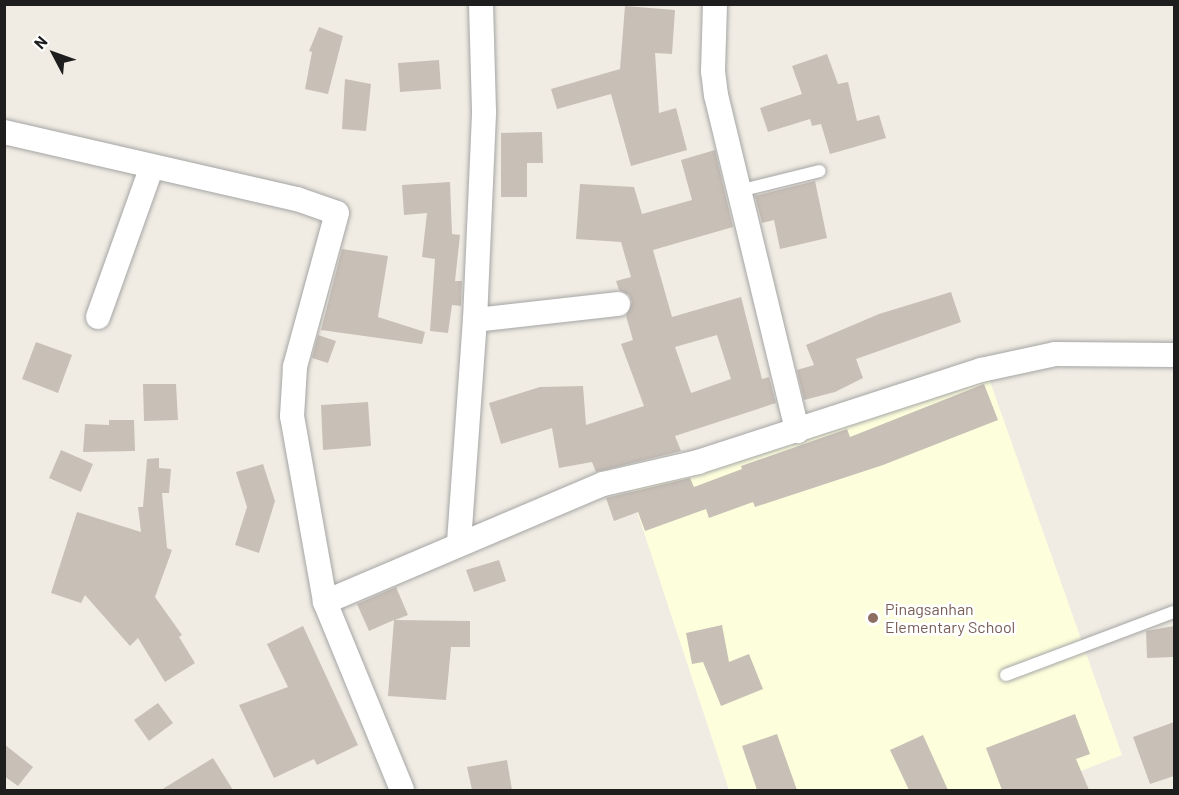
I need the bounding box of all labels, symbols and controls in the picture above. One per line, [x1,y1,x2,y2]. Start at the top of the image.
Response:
north arrow [24,24,84,84]
text: N [29,32,51,52]
place label: Pinagsanhan Elementary School [885,599,1015,637]
marker: Pinagsanhan Elementary School [866,611,880,625]

